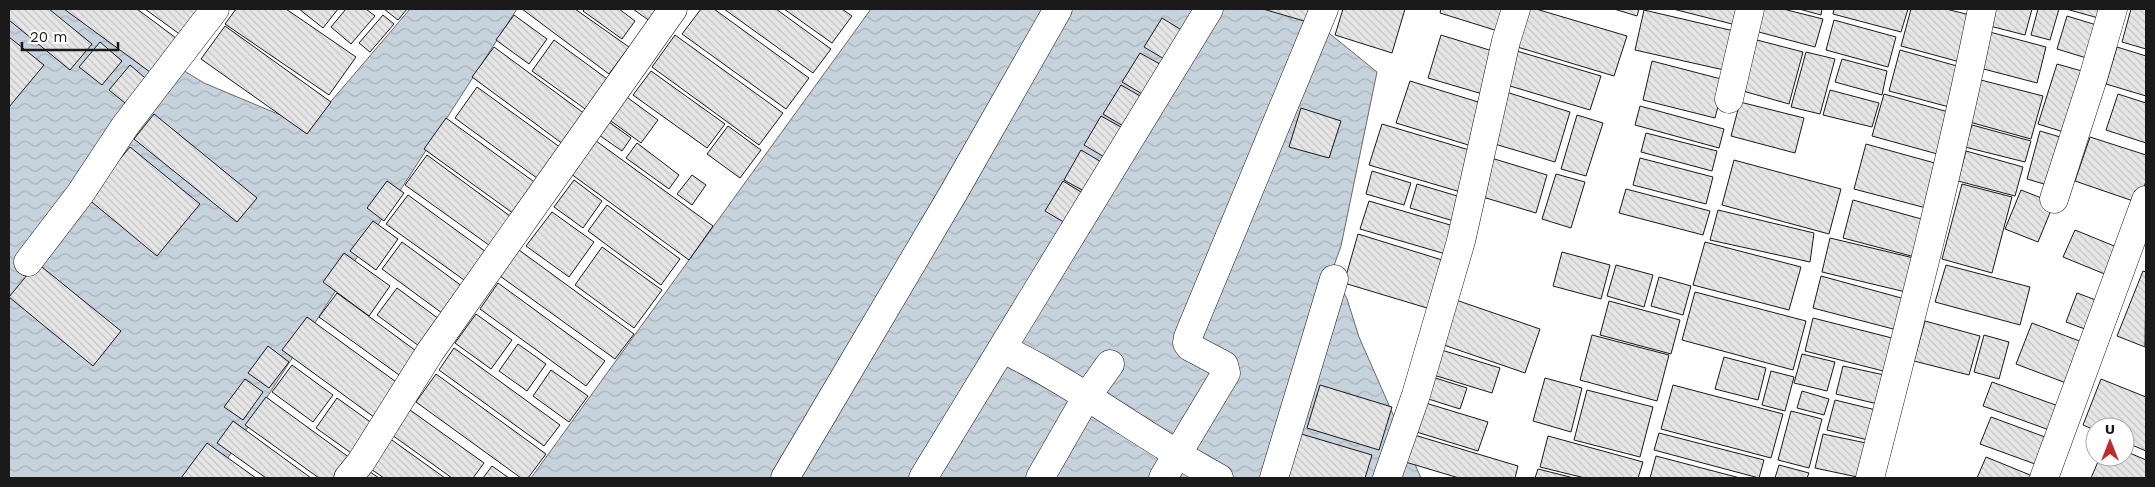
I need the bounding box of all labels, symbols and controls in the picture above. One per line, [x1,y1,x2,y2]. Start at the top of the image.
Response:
scale bar [22,20,119,52]
text: 20 m [30,28,68,46]
north arrow [2085,417,2135,467]
text: U [2105,421,2115,437]

